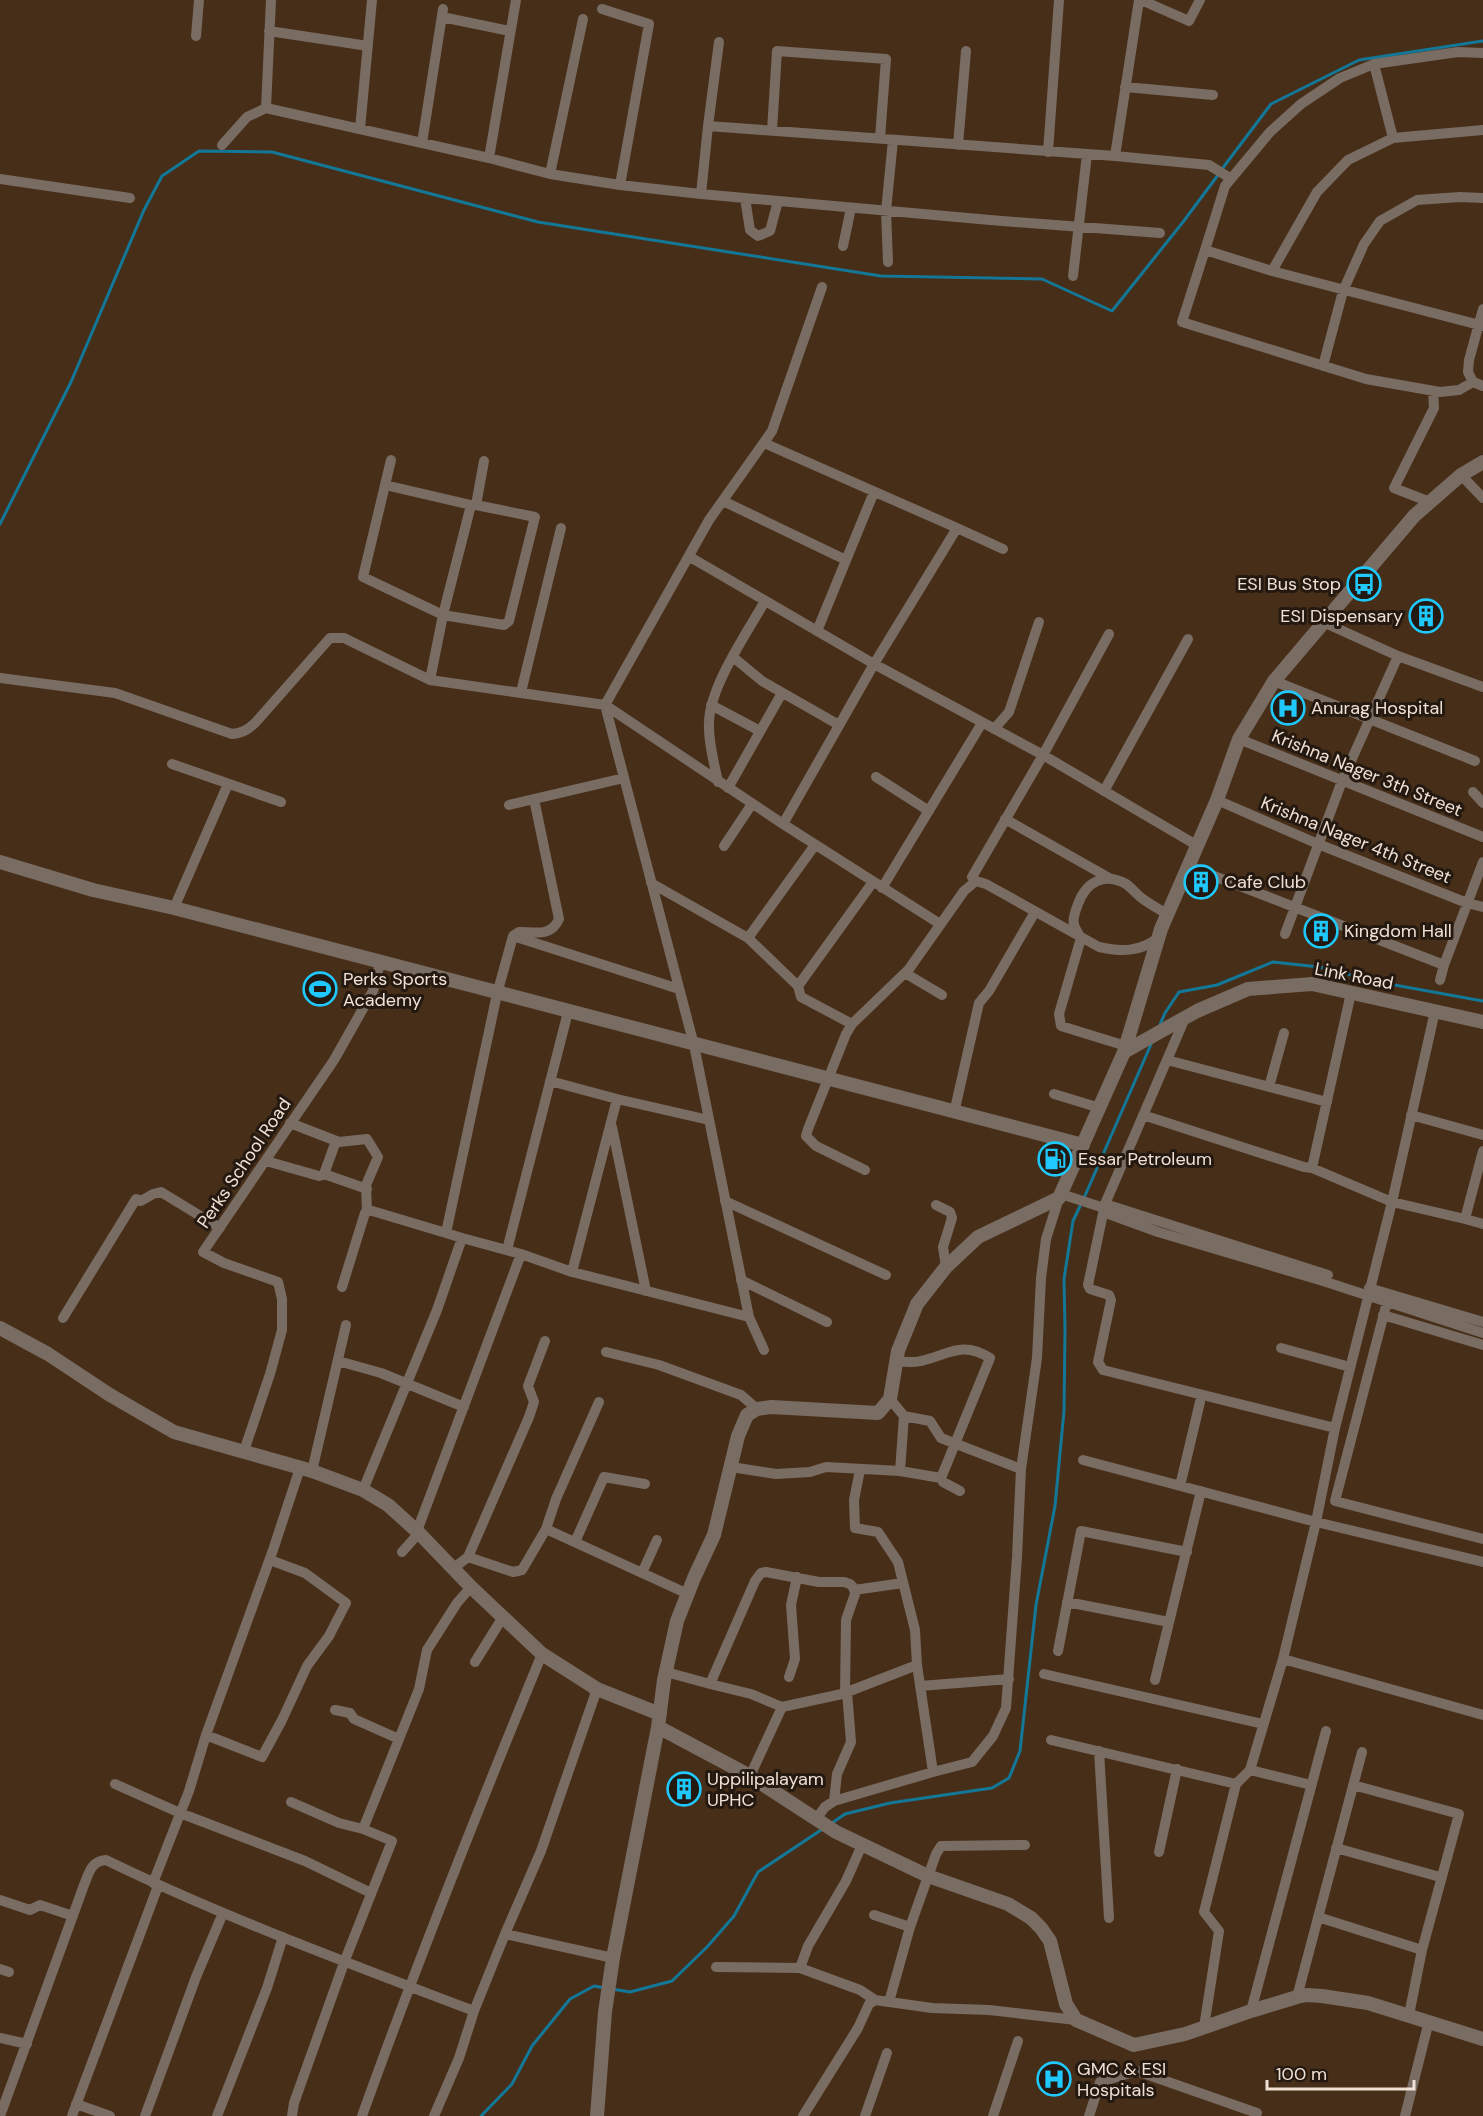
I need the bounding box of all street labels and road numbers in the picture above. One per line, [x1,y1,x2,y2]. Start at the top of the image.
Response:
street label: Krishna Nager 3th Street [1268,724,1466,822]
street label: Krishna Nager 4th Street [1257,791,1455,889]
street label: Link Road [1312,957,1396,995]
street label: Perks School Road [191,1093,297,1233]

